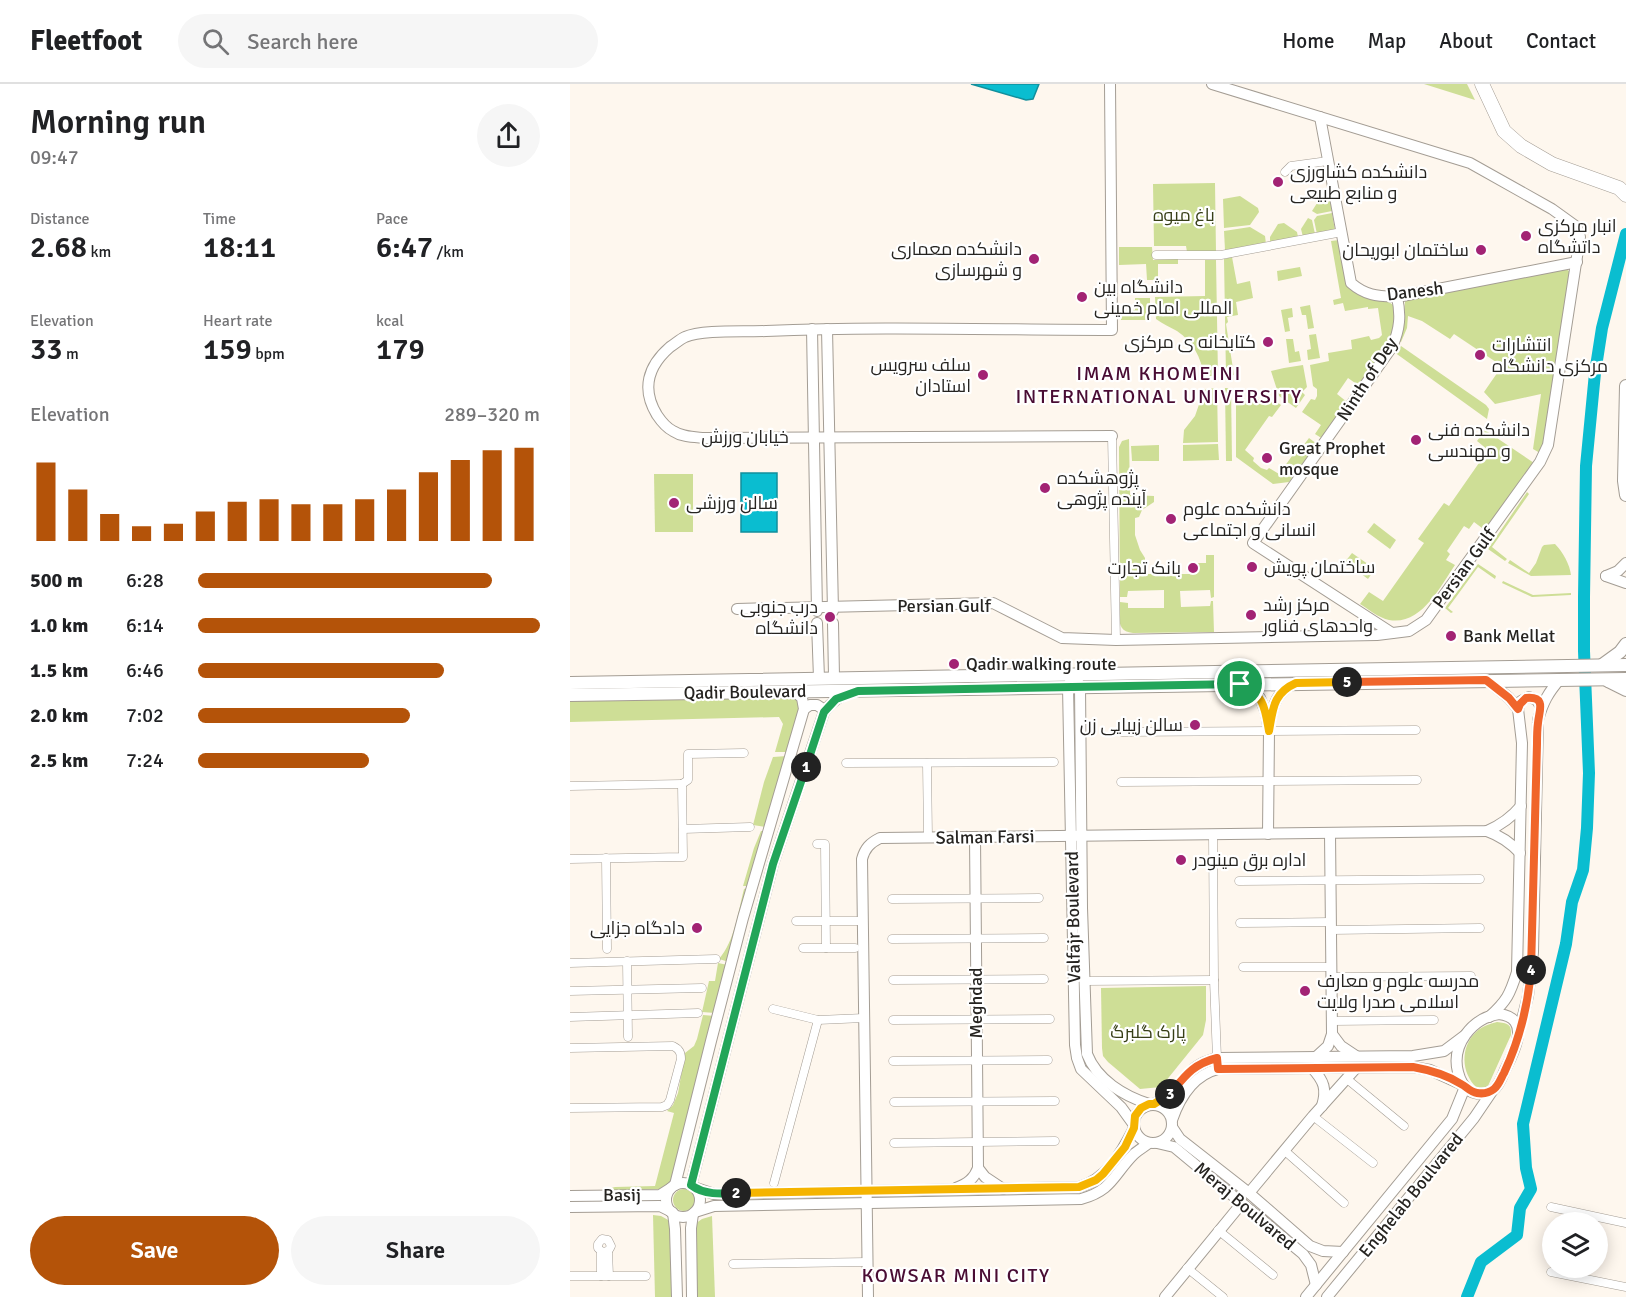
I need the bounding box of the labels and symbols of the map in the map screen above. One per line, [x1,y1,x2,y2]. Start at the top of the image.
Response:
place label: دانشکده کشاورزی و منابع طبیعی [1290,161,1427,205]
marker: دانشکده کشاورزی و منابع طبیعی [1271,175,1285,189]
park label: باغ میوه [1153,204,1215,227]
place label: انبار مرکزی داتشگاه [1538,215,1617,258]
marker: انبار مرکزی داتشگاه [1519,229,1533,243]
place label: دانشکده معماری و شهرسازی [891,238,1022,281]
place label: ساختمان ابوریحان [1342,239,1469,261]
marker: ساختمان ابوریحان [1474,243,1488,257]
marker: دانشکده معماری و شهرسازی [1027,252,1041,266]
place label: دانشگاه بین المللی امام خمینی [1094,276,1232,320]
street label: Danesh [1385,277,1445,305]
marker: دانشگاه بین المللی امام خمینی [1075,290,1089,304]
place label: کتابخانه ی مرکزی [1124,331,1256,353]
street label: Ninth of Dey [1332,333,1402,425]
place label: انتشارات مرکزی دانشگاه [1492,334,1608,377]
marker: کتابخانه ی مرکزی [1261,335,1275,349]
marker: انتشارات مرکزی دانشگاه [1473,348,1487,362]
place label: سلف سرویس استادان [871,354,971,397]
district label: IMAM KHOMEINI INTERNATIONAL UNIVERSITY [1015,361,1303,409]
marker: سلف سرویس استادان [976,368,990,382]
place label: دانشکده فنی و مهندسی [1428,419,1530,462]
street label: خیابان ورزش [701,426,789,448]
marker: دانشکده فنی و مهندسی [1409,433,1423,447]
place label: Great Prophet mosque [1279,437,1385,480]
marker: Great Prophet mosque [1260,451,1274,465]
place label: پژوهشکده آینده پژوهی [1057,467,1146,511]
marker: پژوهشکده آینده پژوهی [1038,481,1052,495]
place label: سالن ورزشی [686,492,778,514]
marker: سالن ورزشی [667,496,681,510]
place label: دانشکده علوم انسانی و اجتماعی [1183,498,1316,541]
marker: دانشکده علوم انسانی و اجتماعی [1164,512,1178,526]
street label: Persian Gulf [1428,523,1501,612]
place label: ساختمان پویش [1264,556,1375,579]
place label: بانک تجارت [1107,557,1181,579]
marker: ساختمان پویش [1245,560,1259,574]
marker: بانک تجارت [1186,561,1200,575]
place label: مرکز رشد واحدهای فناور [1262,594,1373,637]
street label: Persian Gulf [897,595,992,617]
place label: درب جنوبی دانشگاه [740,596,818,639]
marker: مرکز رشد واحدهای فناور [1244,608,1258,622]
marker: درب جنوبی دانشگاه [823,610,837,624]
place label: Bank Mellat [1463,625,1555,647]
marker: Bank Mellat [1444,629,1458,643]
place label: Qadir walking route [966,653,1116,675]
marker: Qadir walking route [947,657,961,671]
pin [1214,658,1265,709]
pin: 5 [1332,667,1362,697]
street label: Qadir Boulevard [683,680,807,704]
place label: سالن زیبایی زن [1080,714,1183,736]
marker: سالن زیبایی زن [1188,718,1202,732]
pin: 1 [791,752,821,782]
street label: Salman Farsi [935,825,1035,849]
place label: اداره برق مینودر [1192,849,1306,872]
street label: Valfajr Boulevard [1061,851,1085,983]
marker: اداره برق مینودر [1174,853,1188,867]
place label: دادگاه جزایی [590,917,685,939]
marker: دادگاه جزایی [690,921,704,935]
pin: 4 [1516,955,1546,985]
street label: Meghdad [965,968,987,1038]
place label: مدرسه علوم و معارف اسلامی صدرا ولایت [1317,970,1479,1013]
marker: مدرسه علوم و معارف اسلامی صدرا ولایت [1298,984,1312,998]
park label: پارک گلبرگ [1110,1021,1186,1044]
pin: 3 [1155,1079,1185,1109]
street label: Enghelab Boulvared [1354,1128,1468,1262]
street label: Meraj Boulvared [1190,1157,1300,1255]
pin: 2 [721,1178,751,1208]
street label: Basij [603,1184,641,1206]
district label: KOWSAR MINI CITY [861,1263,1051,1288]

